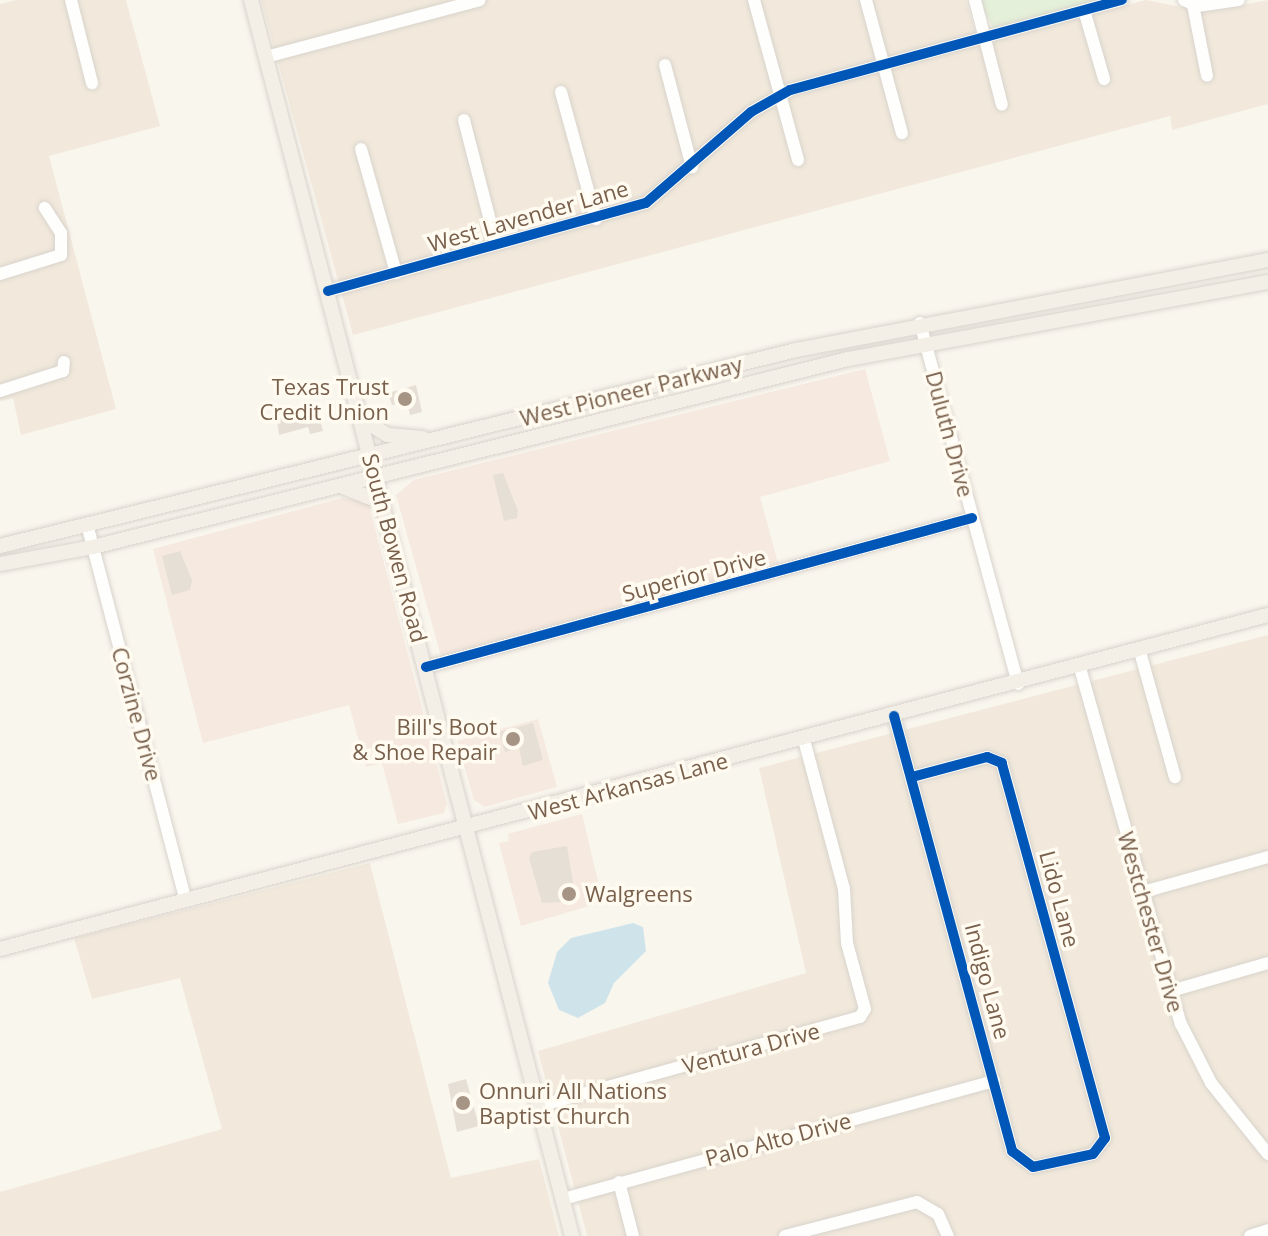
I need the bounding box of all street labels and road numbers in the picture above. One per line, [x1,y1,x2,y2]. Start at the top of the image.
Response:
street label: West Lavender Lane [425,175,631,257]
street label: West Pioneer Parkway [517,351,745,431]
street label: Duluth Drive [921,368,979,500]
street label: South Bowen Road [357,451,433,645]
street label: Superior Drive [619,543,769,607]
street label: Corzine Drive [106,644,168,784]
street label: West Arkansas Lane [525,747,731,825]
street label: Westchester Drive [1113,829,1189,1015]
street label: Lido Lane [1034,848,1086,950]
street label: Indigo Lane [960,920,1016,1042]
street label: Ventura Drive [679,1017,823,1079]
street label: Palo Alto Drive [702,1107,854,1171]

